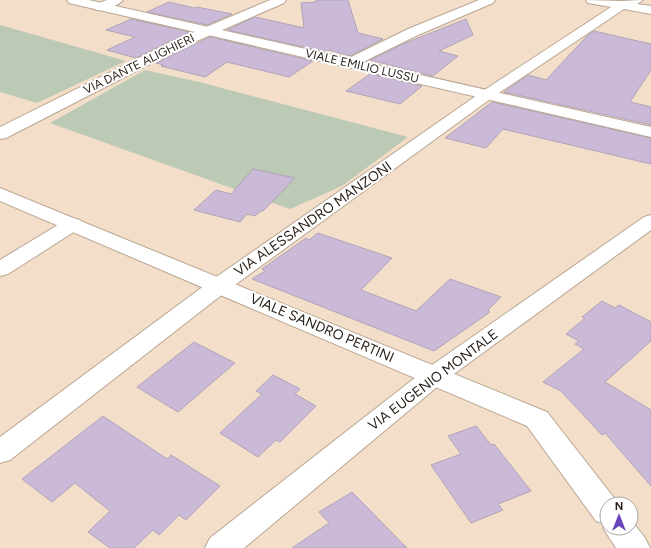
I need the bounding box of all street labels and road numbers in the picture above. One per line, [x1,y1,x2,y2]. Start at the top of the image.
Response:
street label: VIA DANTE ALIGHIERI [81,31,197,97]
street label: VIALE EMILIO LUSSU [304,46,420,86]
street label: VIA ALESSANDRO MANZONI [231,158,395,280]
street label: VIALE SANDRO PERTINI [247,290,397,366]
street label: VIA EUGENIO MONTALE [365,326,501,434]

